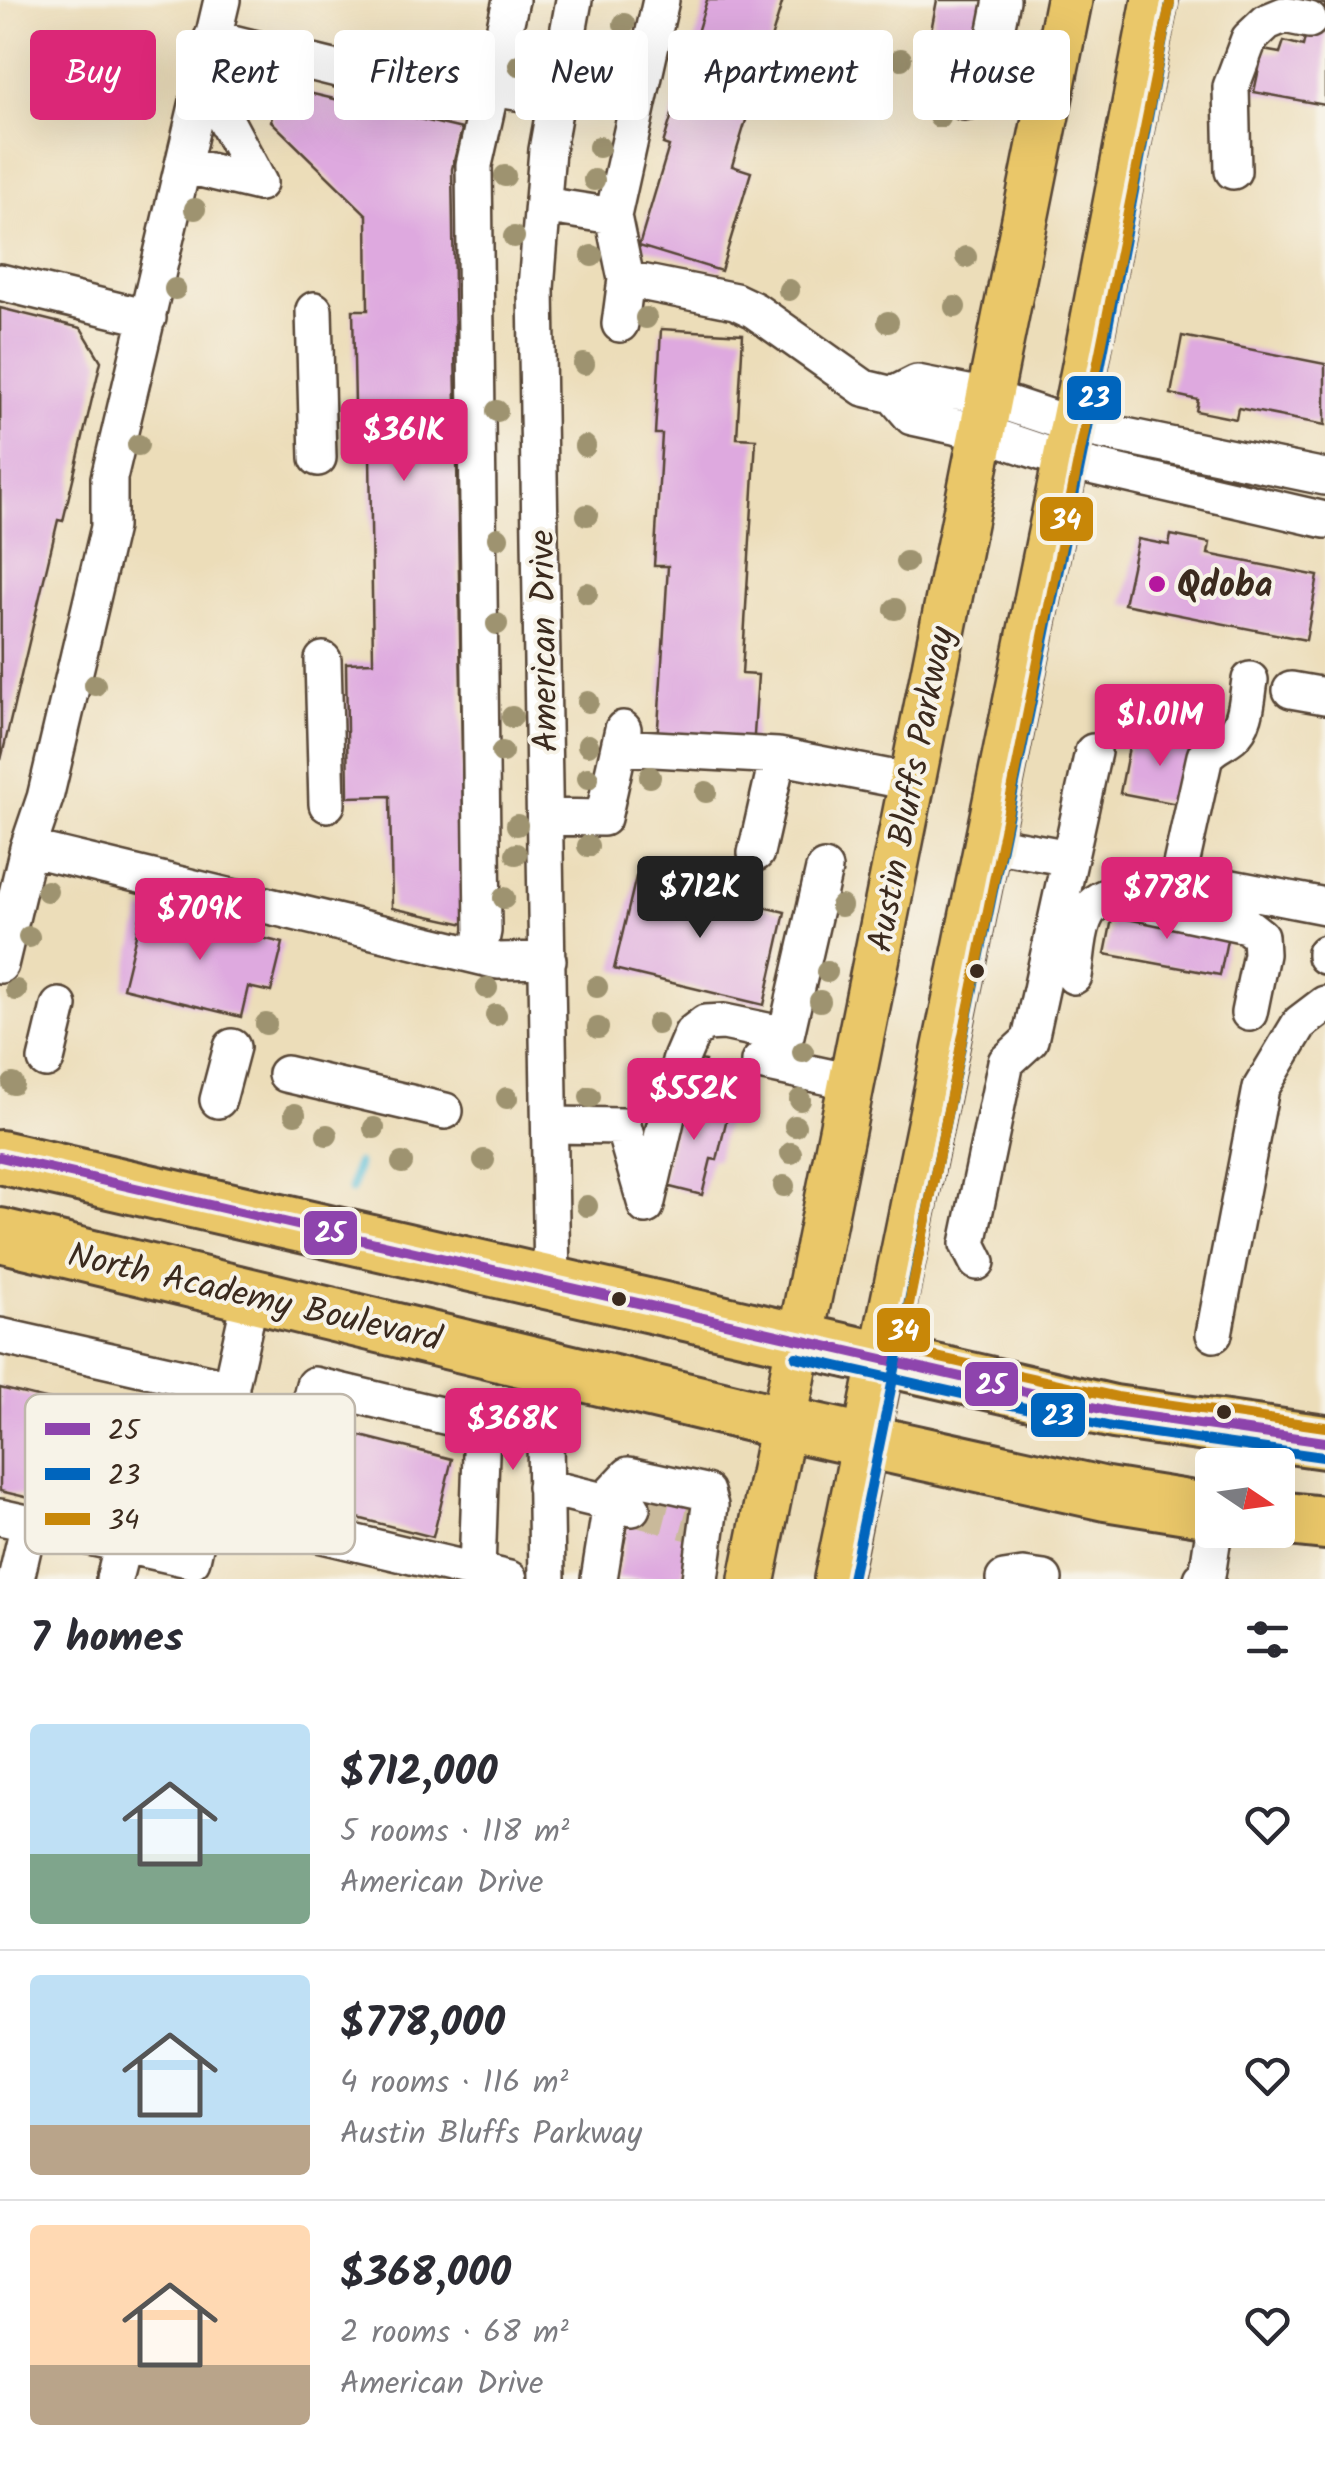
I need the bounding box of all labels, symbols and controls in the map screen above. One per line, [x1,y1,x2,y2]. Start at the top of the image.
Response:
chip: Buy [30,30,156,120]
chip: Rent [176,30,314,120]
chip: Filters [334,30,495,120]
chip: New [515,30,648,120]
chip: Apartment [668,30,893,120]
chip: House [913,30,1070,120]
line badge: 23 [1065,374,1123,422]
text: 23 [1078,377,1110,422]
pin: $361K [334,399,474,484]
text: $361K [363,406,445,457]
line badge: 34 [1038,495,1095,543]
text: 34 [1050,499,1081,544]
street label: American Drive [516,529,576,753]
place label: Qdoba [1177,559,1273,615]
marker: Qdoba [1146,573,1168,595]
street label: Austin Bluffs Parkway [854,622,972,957]
pin: $1.01M [1079,684,1241,769]
text: $1.01M [1117,691,1203,742]
pin: $712K [630,856,770,941]
pin: $778K [1097,857,1237,942]
text: $712K [659,863,741,914]
text: $778K [1123,864,1211,915]
pin: $709K [130,878,270,963]
text: $709K [157,885,243,936]
unlabelled marker [967,961,987,981]
pin: $552K [624,1058,764,1143]
text: $552K [649,1065,739,1116]
line badge: 25 [302,1209,359,1257]
text: 25 [315,1212,348,1257]
street label: North Academy Boulevard [62,1229,448,1369]
unlabelled marker [609,1289,629,1309]
line badge: 34 [875,1306,932,1354]
text: 34 [888,1310,919,1355]
line badge: 25 [963,1360,1020,1408]
text: 25 [976,1364,1009,1409]
pin: $368K [443,1388,583,1473]
line badge: 23 [1029,1391,1087,1439]
legend [25,1394,355,1554]
text: $368K [467,1395,559,1446]
text: 23 [1042,1395,1074,1440]
unlabelled marker [1214,1402,1234,1422]
text: 25 [108,1409,141,1454]
north arrow [1195,1448,1295,1548]
map controls [1195,1448,1295,1548]
text: 23 [108,1454,140,1499]
text: 34 [108,1499,139,1544]
text: 7 homes [30,1606,183,1673]
icon: filters [1240,1612,1295,1667]
text: $712,000 [340,1740,498,1807]
icon: home [110,1764,230,1884]
icon: heart [1240,1797,1295,1852]
text: 5 rooms · 118 m² [340,1807,569,1858]
text: American Drive [340,1858,543,1909]
text: $778,000 [340,1991,505,2058]
icon: home [110,2015,230,2135]
icon: heart [1240,2048,1295,2103]
text: 4 rooms · 116 m² [340,2058,568,2109]
text: Austin Bluffs Parkway [340,2109,642,2160]
text: $368,000 [340,2241,511,2308]
icon: home [110,2265,230,2385]
icon: heart [1240,2298,1295,2353]
text: 2 rooms · 68 m² [340,2308,569,2359]
text: American Drive [340,2359,543,2410]

